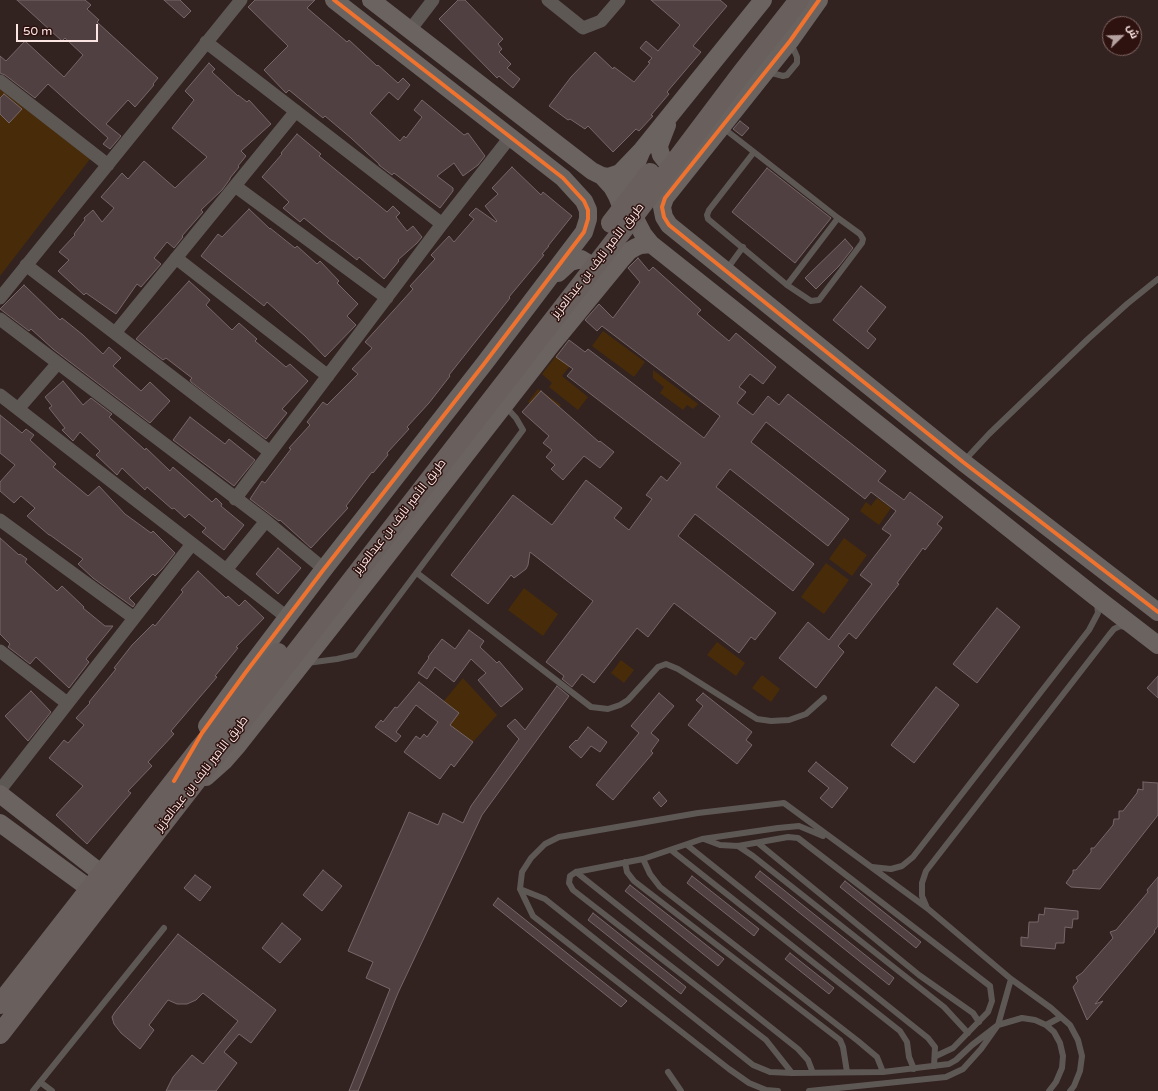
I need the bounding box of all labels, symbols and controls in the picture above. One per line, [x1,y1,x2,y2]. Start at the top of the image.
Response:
scale bar [18,16,100,42]
north arrow [1102,16,1142,56]
text: ش [1124,22,1141,41]
text: 50 m [23,24,52,38]
street label: طريق الأمير نايف بن عبدالعزيز [548,200,648,322]
street label: طريق الأمير نايف بن عبدالعزيز [350,456,450,578]
street label: طريق الأمير نايف بن عبدالعزيز [152,713,252,835]

